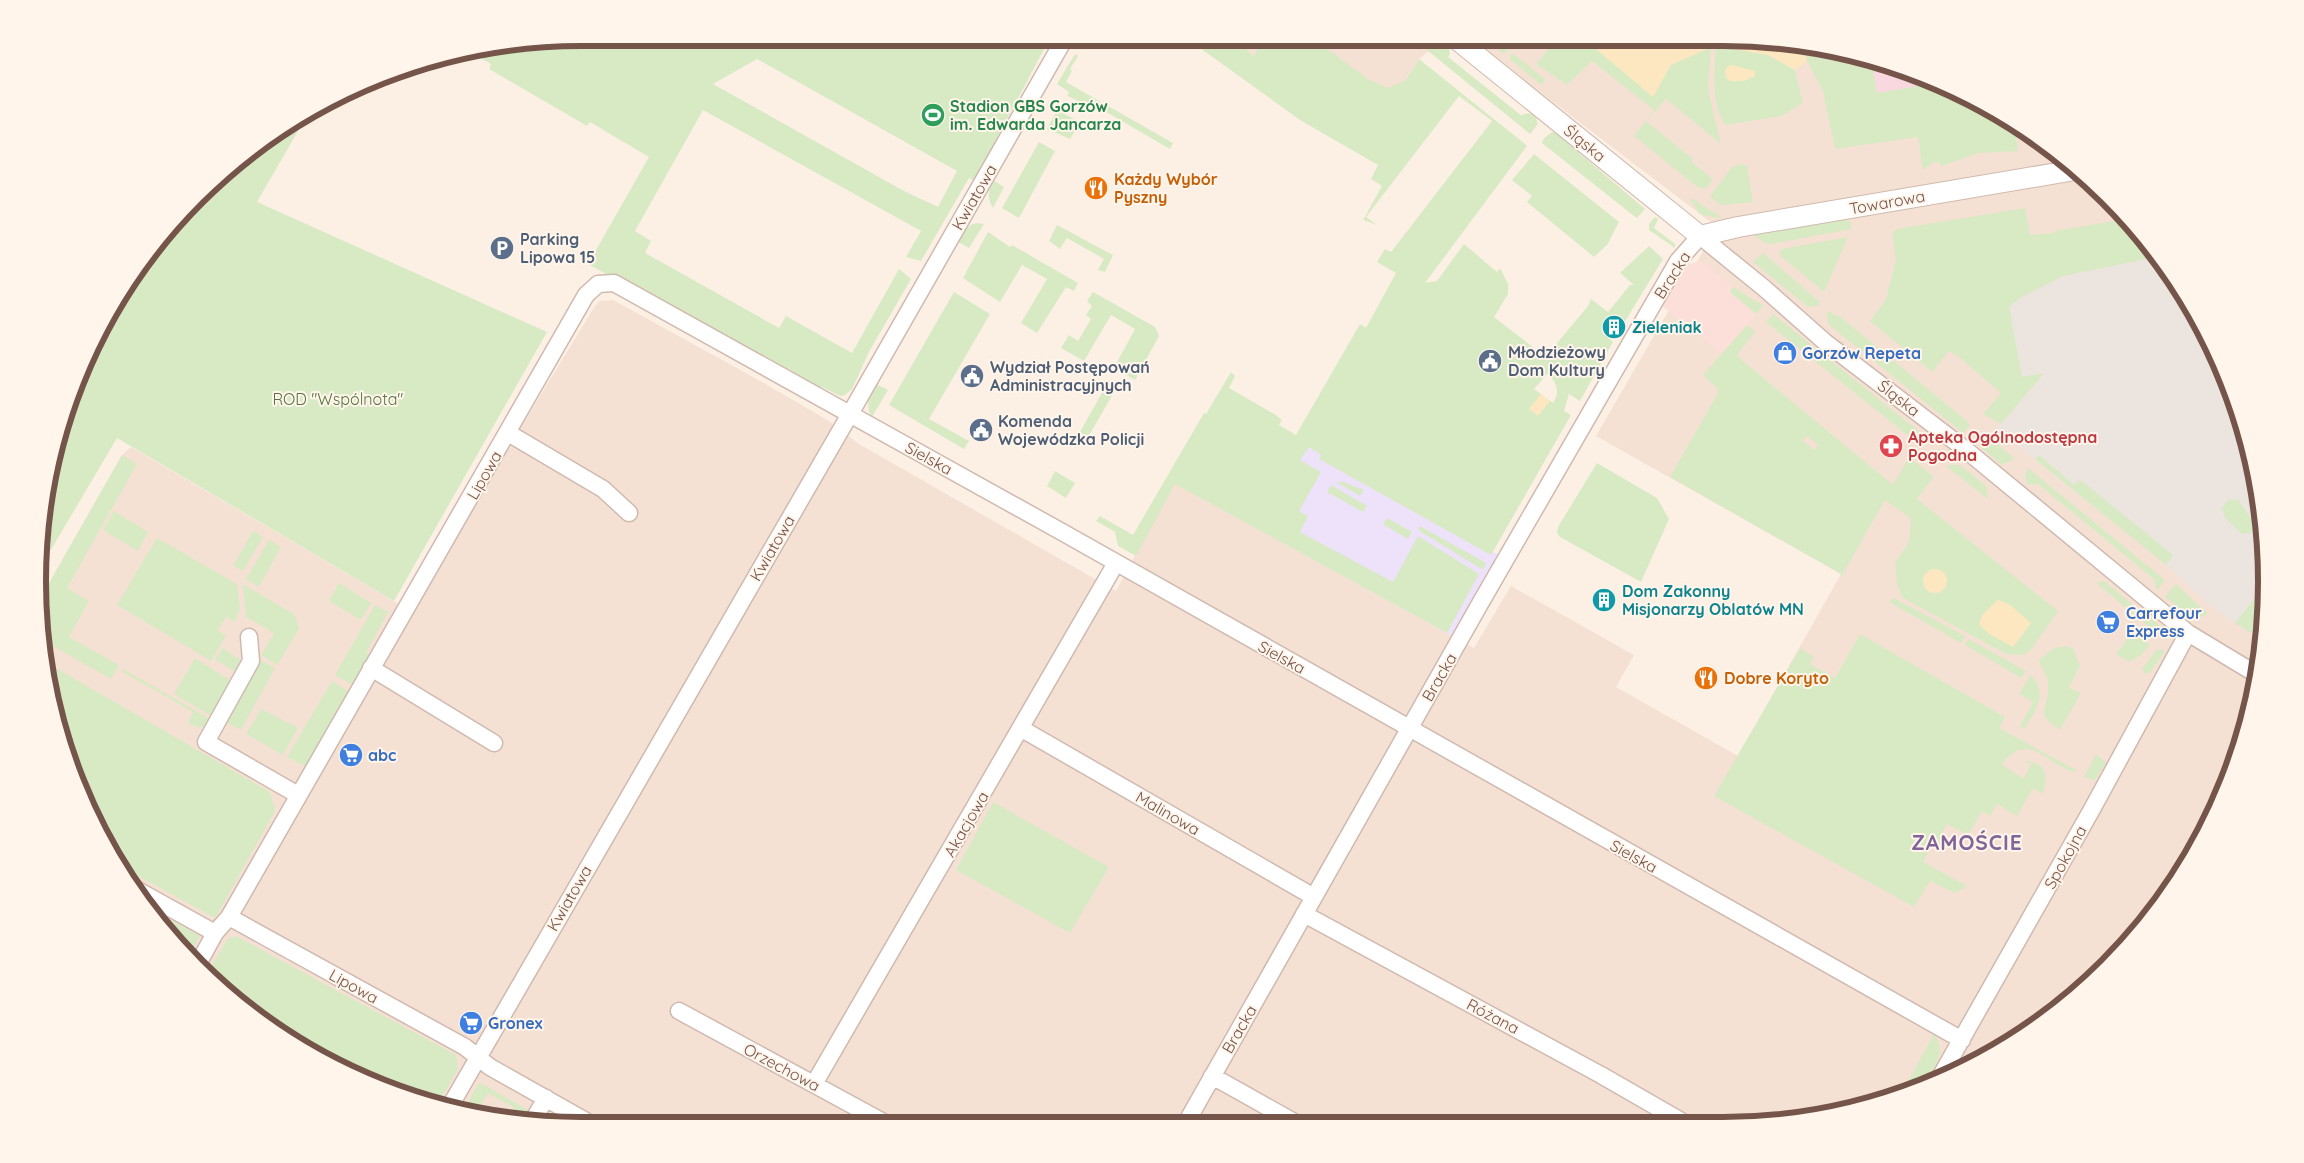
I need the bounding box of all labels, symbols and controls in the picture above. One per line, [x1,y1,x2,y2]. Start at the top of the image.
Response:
place label: Stadion GBS Gorzów im. Edwarda Jancarza [950,96,1121,134]
sports icon: Stadion GBS Gorzów im. Edwarda Jancarza [920,102,946,128]
street label: Śląska [1560,120,1610,166]
street label: Kwiatowa [947,161,1001,233]
place label: Każdy Wybór Pyszny [1114,169,1218,207]
restaurant icon: Każdy Wybór Pyszny [1083,175,1109,201]
street label: Towarowa [1848,186,1926,218]
place label: Parking Lipowa 15 [520,229,595,267]
parking icon: Parking Lipowa 15 [489,235,515,261]
street label: Bracka [1649,248,1695,302]
building icon: Zieleniak [1601,314,1627,340]
place label: Zieleniak [1632,317,1702,337]
shop icon: Gorzów Repeta [1772,340,1798,366]
place label: Młodzieżowy Dom Kultury [1508,342,1606,380]
place label: Gorzów Repeta [1802,343,1921,363]
public building icon: Młodzieżowy Dom Kultury [1477,348,1503,374]
place label: Wydział Postępowań Administracyjnych [990,357,1150,395]
public building icon: Wydział Postępowań Administracyjnych [959,363,985,389]
street label: Śląska [1874,375,1924,421]
park label: ROD "Wspólnota" [273,389,403,409]
place label: Komenda Wojewódzka Policji [998,411,1144,449]
public building icon: Komenda Wojewódzka Policji [968,417,994,443]
place label: Apteka Ogólnodostępna Pogodna [1908,427,2097,465]
pharmacy icon: Apteka Ogólnodostępna Pogodna [1878,433,1904,459]
street label: Sielska [902,437,956,479]
street label: Lipowa [462,447,506,503]
street label: Kwiatowa [745,512,799,584]
place label: Dom Zakonny Misjonarzy Oblatów MN [1622,581,1804,619]
building icon: Dom Zakonny Misjonarzy Oblatów MN [1591,587,1617,613]
place label: Carrefour Express [2126,603,2202,641]
supermarket icon: Carrefour Express [2095,609,2121,635]
street label: Sielska [1255,636,1309,678]
street label: Bracka [1417,649,1461,705]
restaurant icon: Dobre Koryto [1693,665,1719,691]
place label: Dobre Koryto [1724,668,1829,688]
supermarket icon: abc [338,742,364,768]
place label: abc [368,745,396,765]
street label: Malinowa [1132,787,1204,839]
street label: Akacjowa [939,788,993,860]
street label: Spokojna [2039,822,2091,892]
district label: ZAMOŚCIE [1911,829,2023,855]
street label: Sielska [1607,835,1661,877]
street label: Kwiatowa [542,862,596,934]
street label: Lipowa [326,964,382,1008]
street label: Różana [1463,994,1523,1038]
street label: Bracka [1217,1001,1261,1057]
supermarket icon: Gronex [458,1010,484,1036]
place label: Gronex [488,1013,543,1033]
street label: Orzechowa [740,1039,824,1095]

